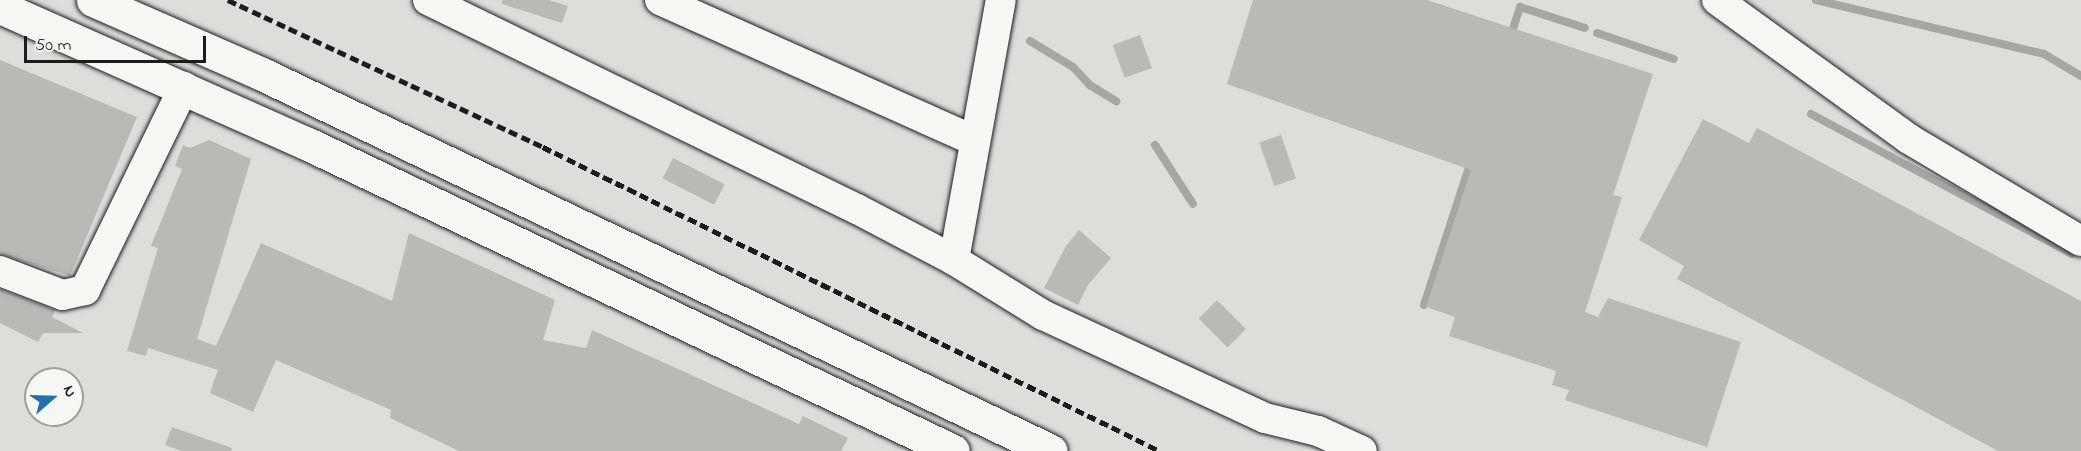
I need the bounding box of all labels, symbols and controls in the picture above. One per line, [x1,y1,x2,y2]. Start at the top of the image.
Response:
scale bar [27,24,208,62]
text: 50 m [35,33,72,59]
north arrow [24,367,84,427]
text: N [56,382,82,401]

